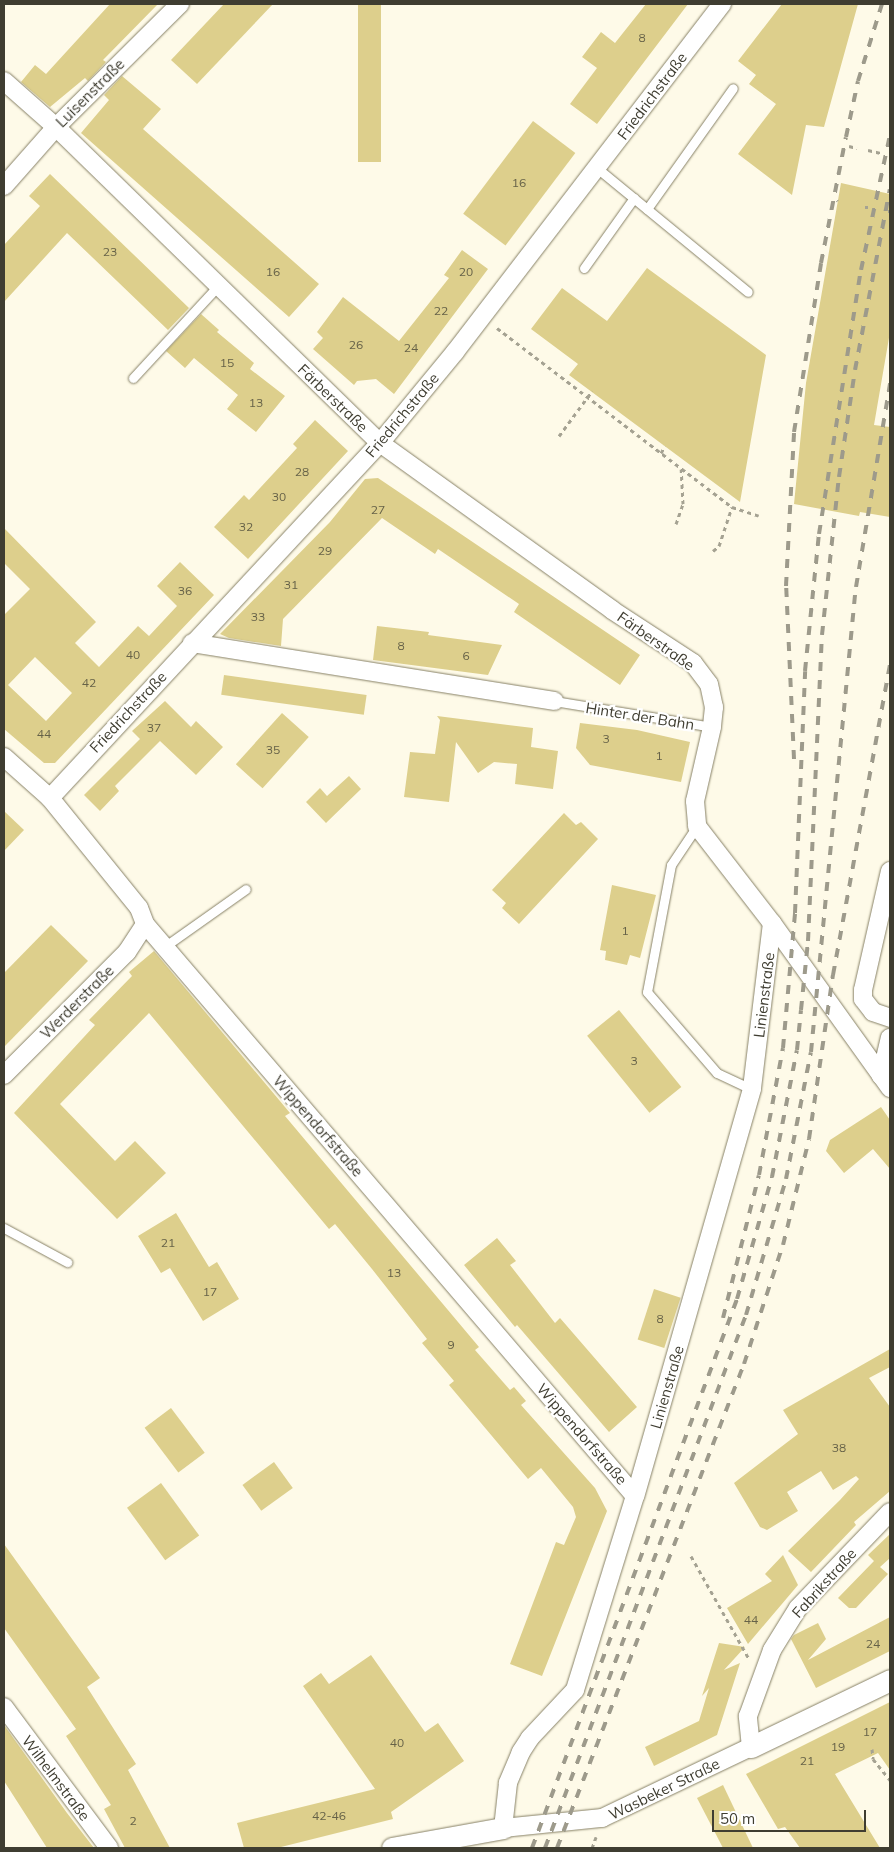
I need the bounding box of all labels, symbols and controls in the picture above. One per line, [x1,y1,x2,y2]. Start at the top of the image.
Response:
house number: 8 [638,31,646,45]
street label: Friedrichstraße [613,49,691,143]
street label: Luisenstraße [52,55,128,131]
house number: 16 [512,176,526,190]
house number: 23 [103,245,117,259]
house number: 16 [266,265,280,279]
house number: 20 [459,265,473,279]
house number: 22 [434,304,448,318]
house number: 26 [349,338,363,352]
house number: 24 [404,341,418,355]
house number: 15 [220,356,234,370]
street label: Färberstraße [294,360,372,436]
street label: Friedrichstraße [362,369,442,461]
house number: 13 [249,396,263,410]
house number: 28 [295,465,309,479]
house number: 30 [272,490,286,504]
house number: 27 [371,503,385,517]
house number: 32 [239,520,253,534]
house number: 29 [318,544,332,558]
house number: 31 [284,578,298,592]
house number: 36 [178,584,192,598]
street label: Färberstraße [614,608,698,674]
house number: 33 [251,610,265,624]
house number: 8 [397,639,405,653]
house number: 40 [126,648,140,662]
house number: 6 [462,649,470,663]
street label: Friedrichstraße [86,668,170,756]
house number: 42 [82,676,96,690]
street label: Hinter der Bahn [584,699,696,733]
house number: 37 [147,721,161,735]
house number: 44 [37,727,51,741]
house number: 3 [602,732,610,746]
house number: 35 [266,743,280,757]
house number: 1 [655,749,663,763]
house number: 1 [621,924,629,938]
street label: Linienstraße [750,951,778,1039]
street label: Werderstraße [37,962,117,1042]
house number: 3 [630,1054,638,1068]
street label: Wippendorfstraße [269,1072,367,1180]
house number: 21 [161,1236,175,1250]
house number: 13 [387,1266,401,1280]
house number: 17 [203,1285,217,1299]
house number: 8 [656,1312,664,1326]
house number: 9 [447,1338,455,1352]
street label: Linienstraße [647,1343,687,1431]
street label: Wippendorfstraße [533,1380,631,1488]
house number: 38 [832,1441,846,1455]
street label: Fabrikstraße [788,1545,860,1621]
house number: 44 [744,1613,758,1627]
house number: 24 [866,1637,880,1651]
house number: 17 [863,1725,877,1739]
street label: Wilhelmstraße [18,1732,94,1824]
house number: 40 [390,1736,404,1750]
house number: 19 [831,1740,845,1754]
street label: Wasbeker Straße [606,1754,722,1824]
house number: 21 [800,1754,814,1768]
scale bar [714,1800,868,1832]
house number: 42-46 [312,1809,346,1823]
text: 50 m [720,1809,755,1828]
house number: 2 [129,1814,137,1828]

